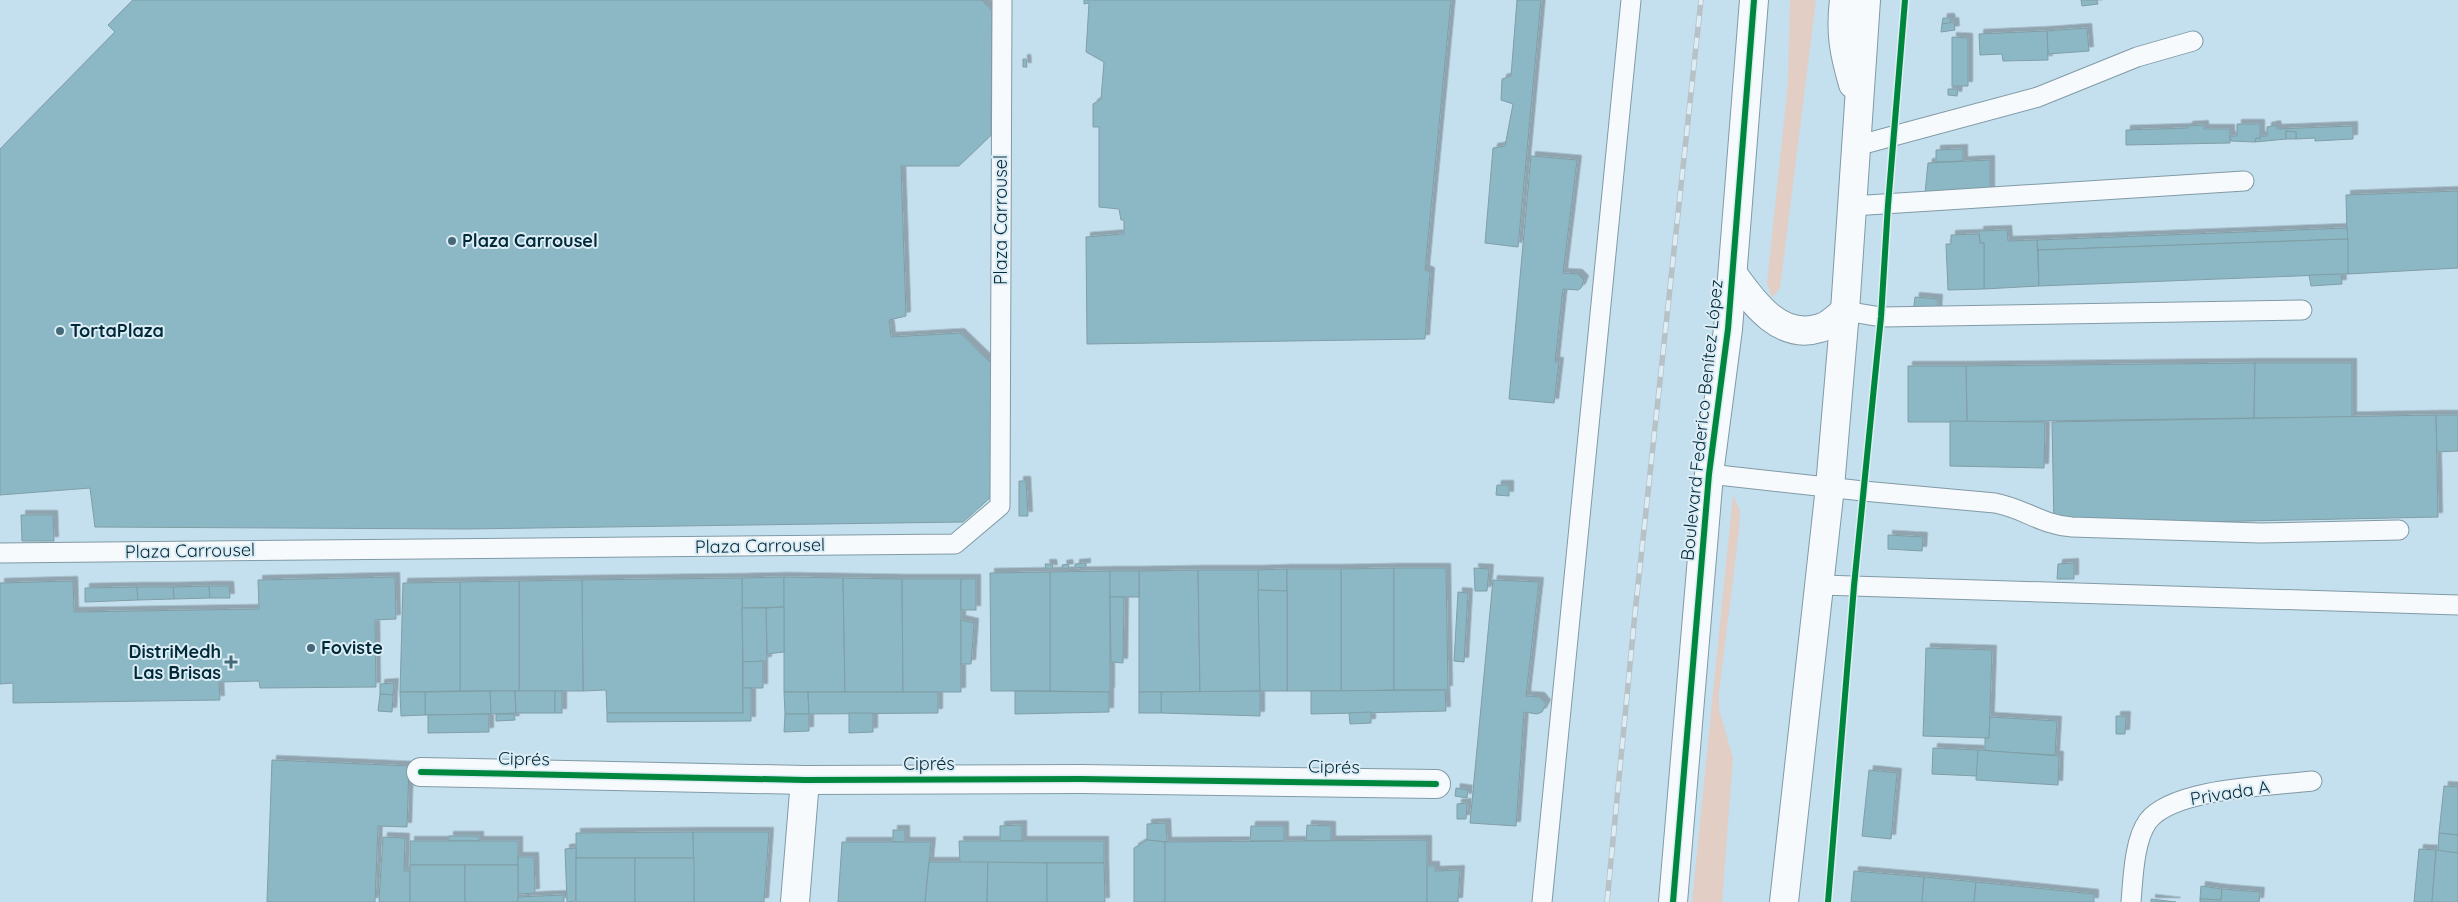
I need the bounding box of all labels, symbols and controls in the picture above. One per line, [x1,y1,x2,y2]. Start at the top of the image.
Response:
street label: Plaza Carrousel [989,155,1012,285]
place label: Plaza Carrousel [462,229,598,252]
marker: Plaza Carrousel [446,235,458,247]
street label: Boulevard Federico Benítez López [1675,278,1728,562]
place label: TortaPlaza [70,319,164,342]
marker: TortaPlaza [54,325,66,337]
street label: Plaza Carrousel [695,533,825,558]
street label: Plaza Carrousel [125,538,255,563]
place label: Foviste [321,636,383,659]
place label: DistriMedh Las Brisas [129,640,221,684]
marker: Foviste [305,642,317,654]
marker: DistriMedh Las Brisas [225,656,237,668]
street label: Ciprés [498,747,550,770]
street label: Ciprés [903,752,955,775]
street label: Ciprés [1308,755,1360,778]
street label: Privada A [2188,775,2272,810]

